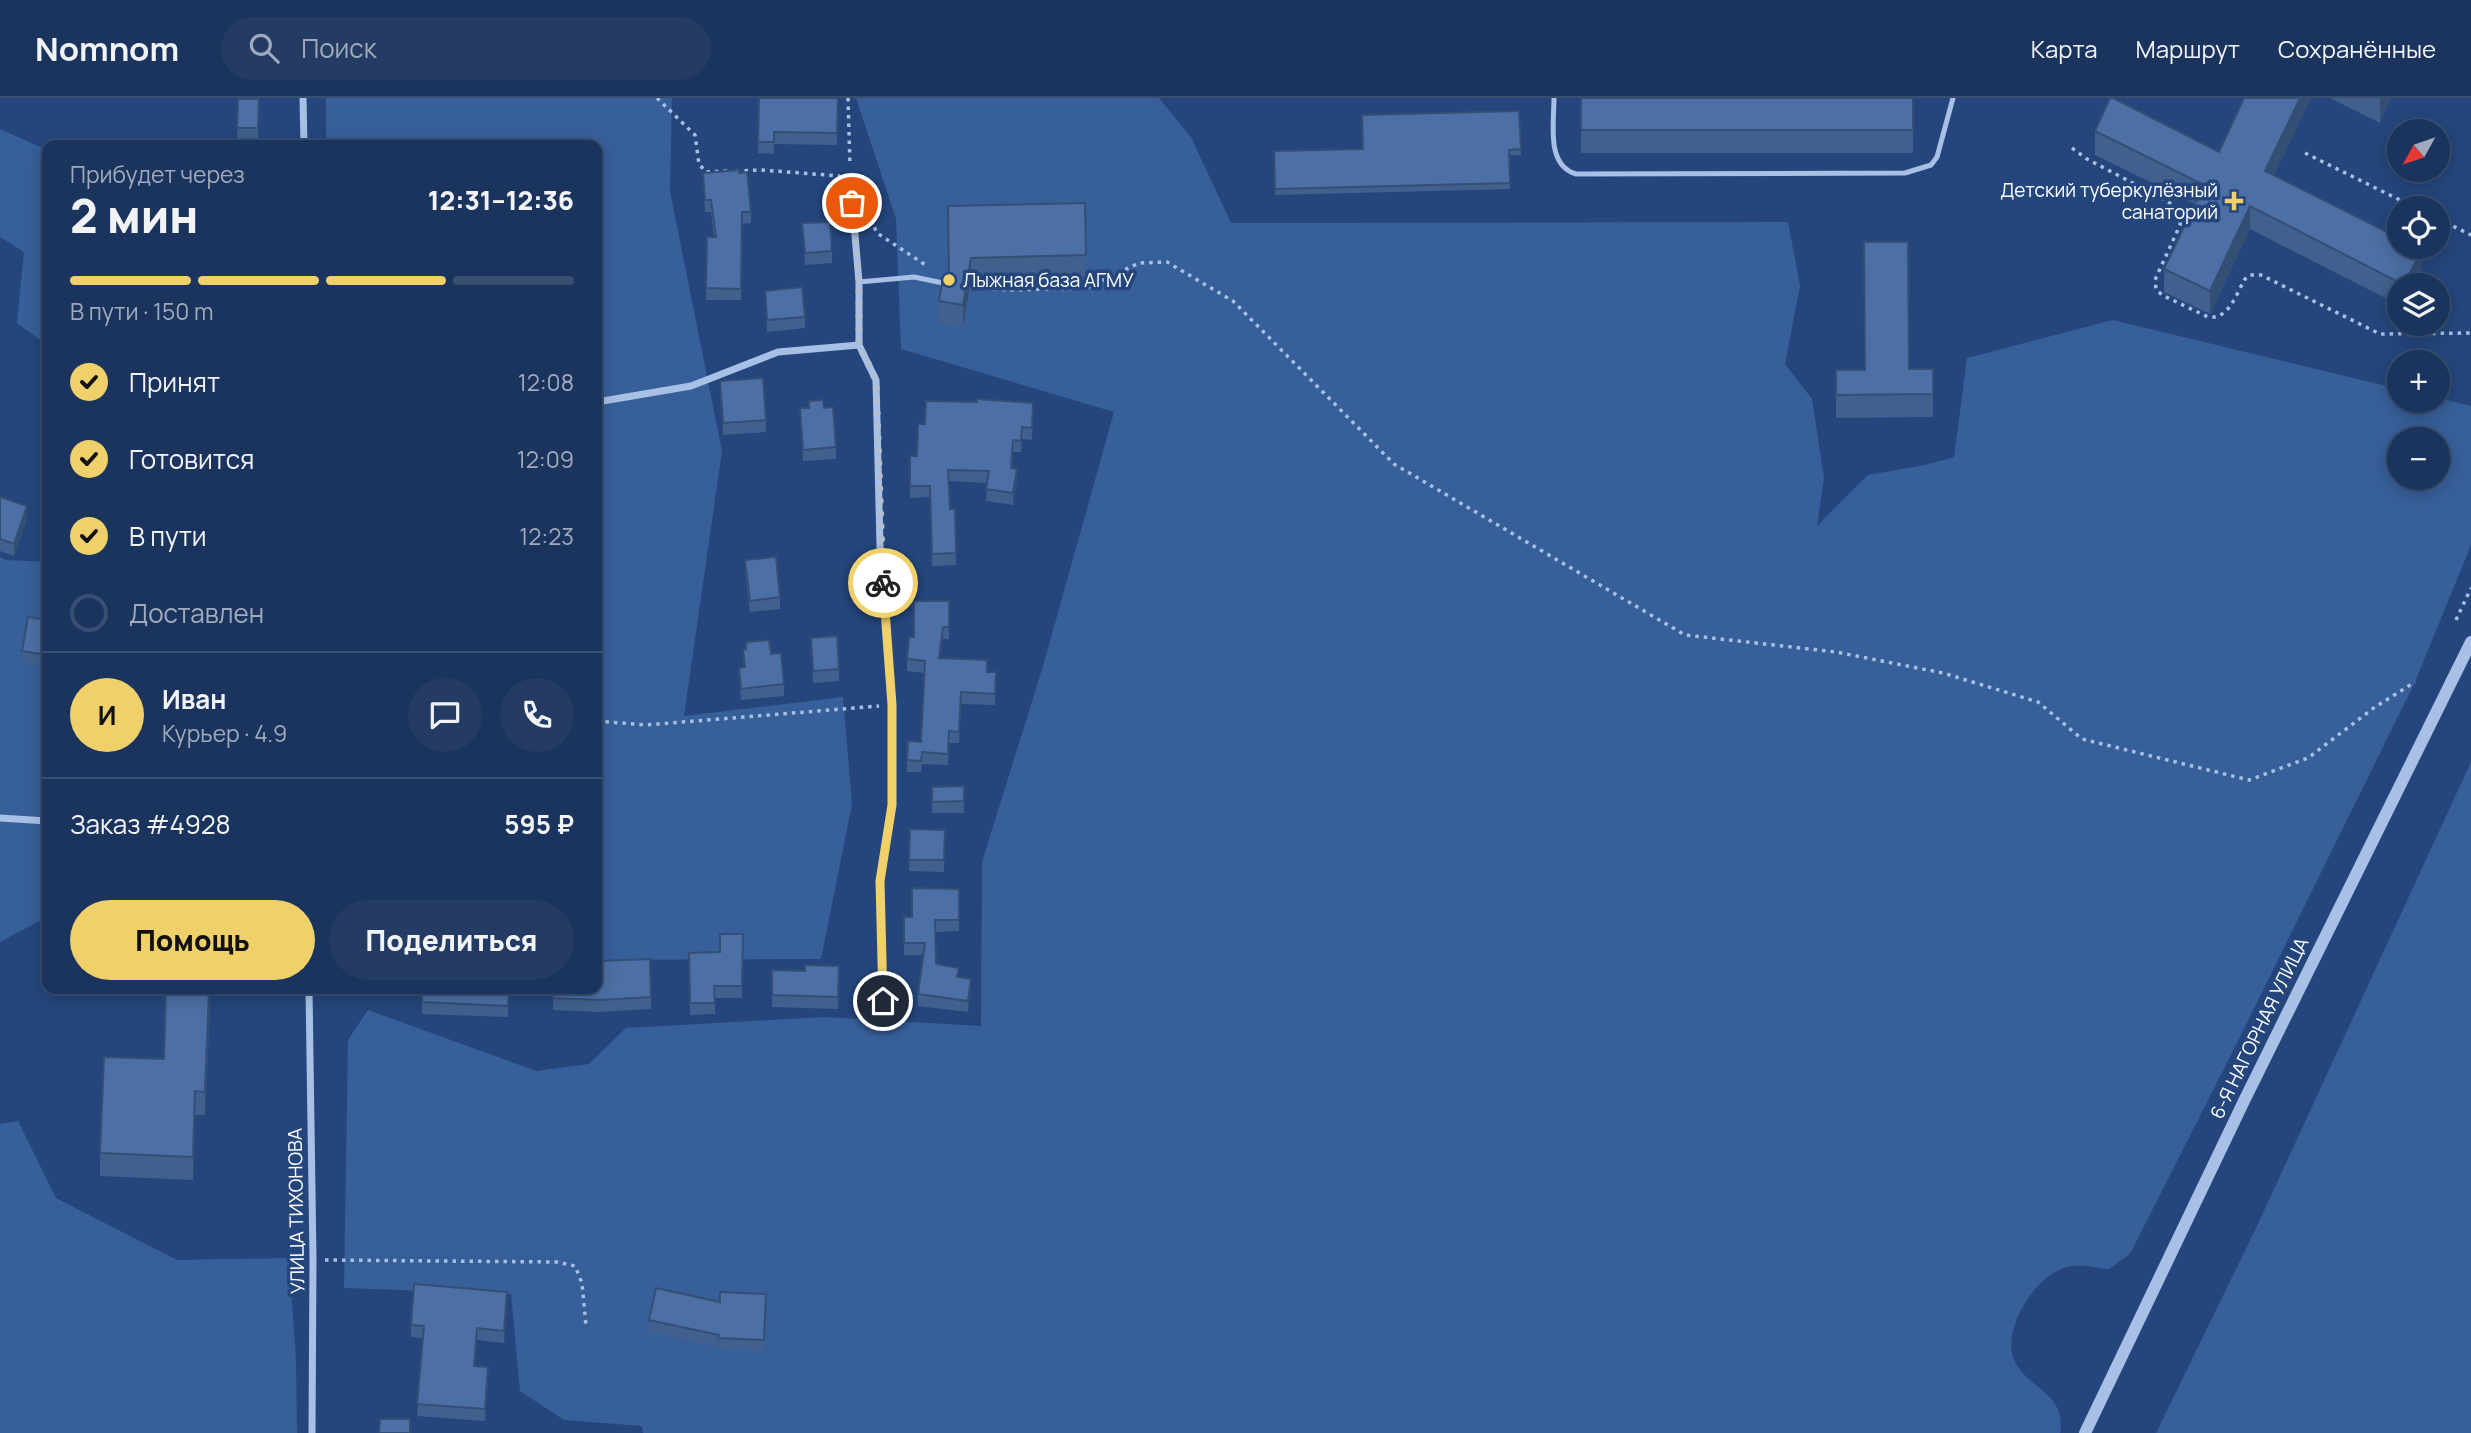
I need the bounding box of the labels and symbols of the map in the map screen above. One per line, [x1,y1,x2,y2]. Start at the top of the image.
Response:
north arrow [2387,119,2450,182]
pin [822,173,882,233]
place label: Детский туберкулёзный санаторий [2000,177,2218,225]
marker: Детский туберкулёзный санаторий [2224,191,2244,211]
place label: Лыжная база АГМУ [963,267,1134,293]
marker: Лыжная база АГМУ [941,272,957,288]
courier [848,548,918,618]
street label: 6-Я НАГОРНАЯ УЛИЦА [2204,933,2314,1123]
pin [853,971,913,1031]
street label: УЛИЦА ТИХОНОВА [282,1128,310,1294]

